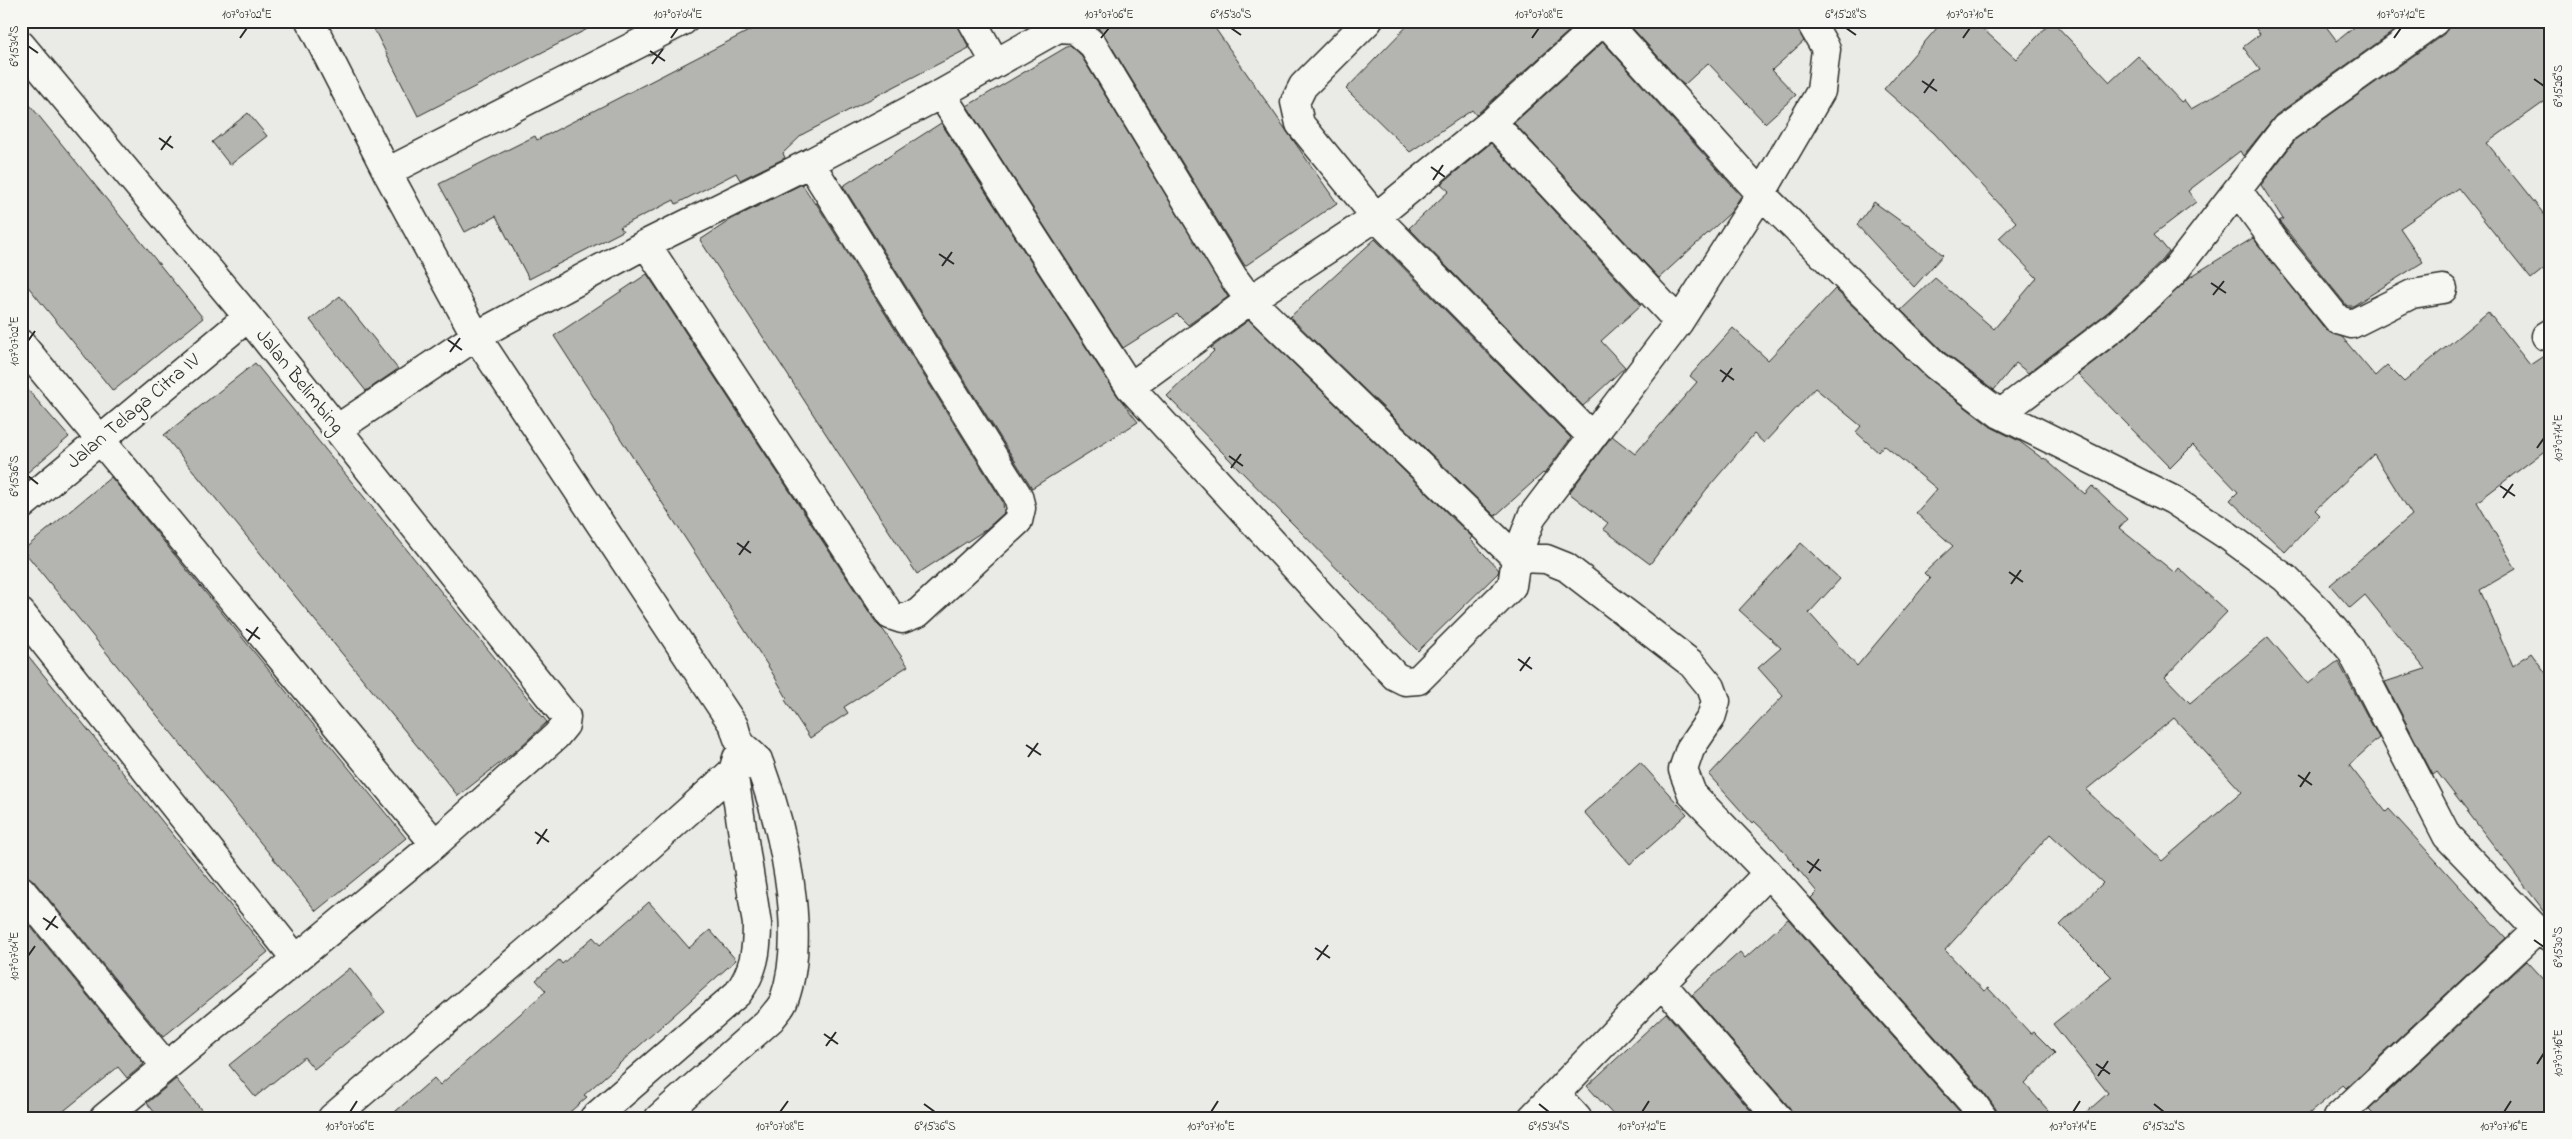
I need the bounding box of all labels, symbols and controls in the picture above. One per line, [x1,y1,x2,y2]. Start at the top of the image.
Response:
text: 107°07'02"E [222,6,272,24]
text: 107°07'04"E [654,6,702,24]
text: 107°07'06"E [1084,6,1134,24]
text: 6°15'30"S [1210,6,1252,24]
text: 107°07'08"E [1515,6,1563,24]
text: 6°15'28"S [1825,6,1867,24]
text: 107°07'10"E [1946,6,1994,24]
text: 107°07'12"E [2377,6,2425,24]
text: 6°15'34"S [6,25,24,66]
text: 6°15'26"S [2550,65,2568,107]
text: 107°07'02"E [6,316,24,366]
street label: Jalan Belimbing [247,323,350,441]
street label: Jalan Telaga Citra IV [61,347,208,477]
text: 107°07'14"E [2550,414,2568,462]
text: 6°15'36"S [6,455,24,497]
text: 6°15'30"S [2550,926,2568,968]
text: 107°07'04"E [6,932,24,980]
text: 107°07'16"E [2550,1029,2568,1077]
text: 107°07'06"E [325,1118,375,1136]
text: 107°07'08"E [756,1118,804,1136]
text: 6°15'36"S [914,1118,956,1136]
text: 107°07'10"E [1187,1118,1235,1136]
text: 6°15'34"S [1529,1118,1570,1136]
text: 107°07'12"E [1618,1118,1666,1136]
text: 107°07'14"E [2049,1118,2097,1136]
text: 6°15'32"S [2143,1118,2185,1136]
text: 107°07'16"E [2480,1118,2528,1136]

